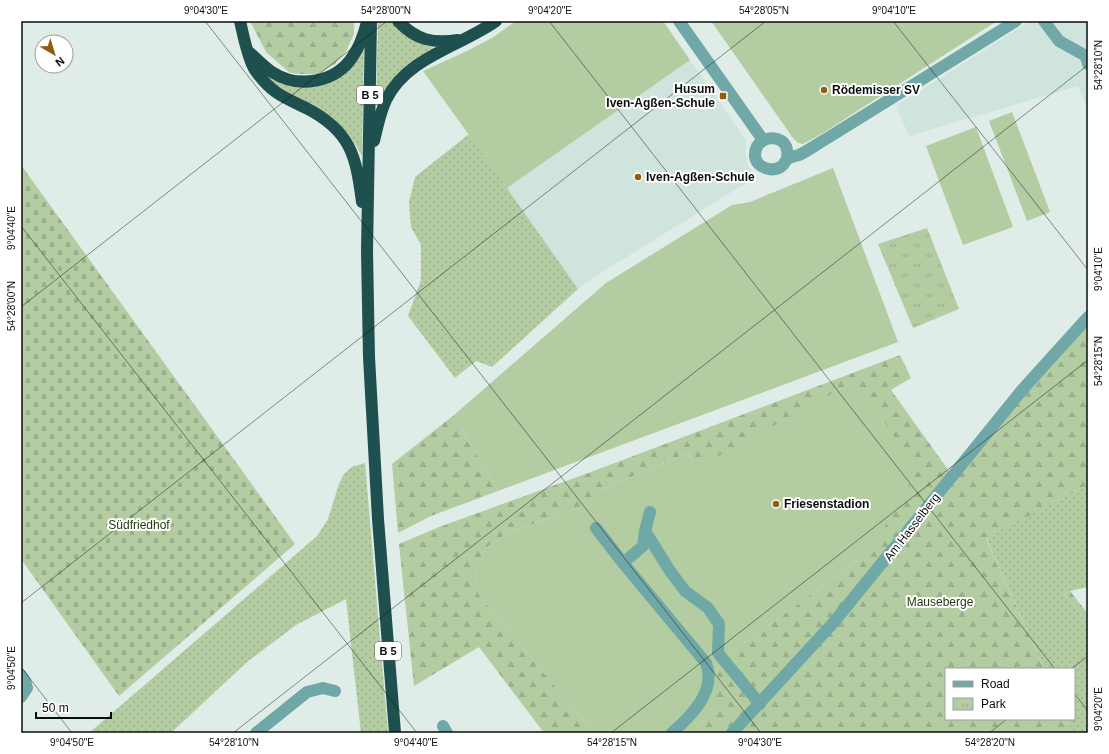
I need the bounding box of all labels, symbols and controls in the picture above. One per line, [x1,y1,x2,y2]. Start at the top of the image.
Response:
text: 9°04'30"E [184,5,228,16]
text: 54°28'00"N [361,5,411,16]
text: 9°04'20"E [528,5,572,16]
text: 54°28'05"N [739,5,789,16]
text: 9°04'10"E [872,5,916,16]
north arrow [34,34,74,74]
text: 54°28'10"N [1093,40,1104,90]
text: N [53,55,67,69]
place label: Husum Iven-Agßen-Schule [606,82,715,110]
place label: Rödemisser SV [832,83,920,97]
marker: Rödemisser SV [819,85,829,95]
road number: B 5 [357,86,383,104]
marker: Husum Iven-Agßen-Schule [718,91,728,101]
place label: Iven-Agßen-Schule [646,170,755,184]
marker: Iven-Agßen-Schule [633,172,643,182]
text: 9°04'40"E [6,206,17,250]
text: 9°04'10"E [1093,247,1104,291]
text: 54°28'00"N [6,281,17,331]
text: 54°28'15"N [1093,336,1104,386]
street label: Am Hasselberg [881,490,943,564]
place label: Friesenstadion [784,497,869,511]
marker: Friesenstadion [771,499,781,509]
park label: Südfriedhof [108,518,170,532]
park label: Mauseberge [907,595,974,609]
road number: B 5 [375,642,401,660]
text: 9°04'50"E [6,646,17,690]
legend [945,668,1075,720]
text: Road [981,677,1010,691]
text: 9°04'20"E [1093,687,1104,731]
scale bar [36,694,111,720]
text: Park [981,697,1007,711]
text: 50 m [42,701,69,715]
text: 9°04'50"E [50,737,94,748]
text: 54°28'10"N [209,737,259,748]
text: 9°04'40"E [394,737,438,748]
text: 54°28'15"N [587,737,637,748]
text: 9°04'30"E [738,737,782,748]
text: 54°28'20"N [965,737,1015,748]

